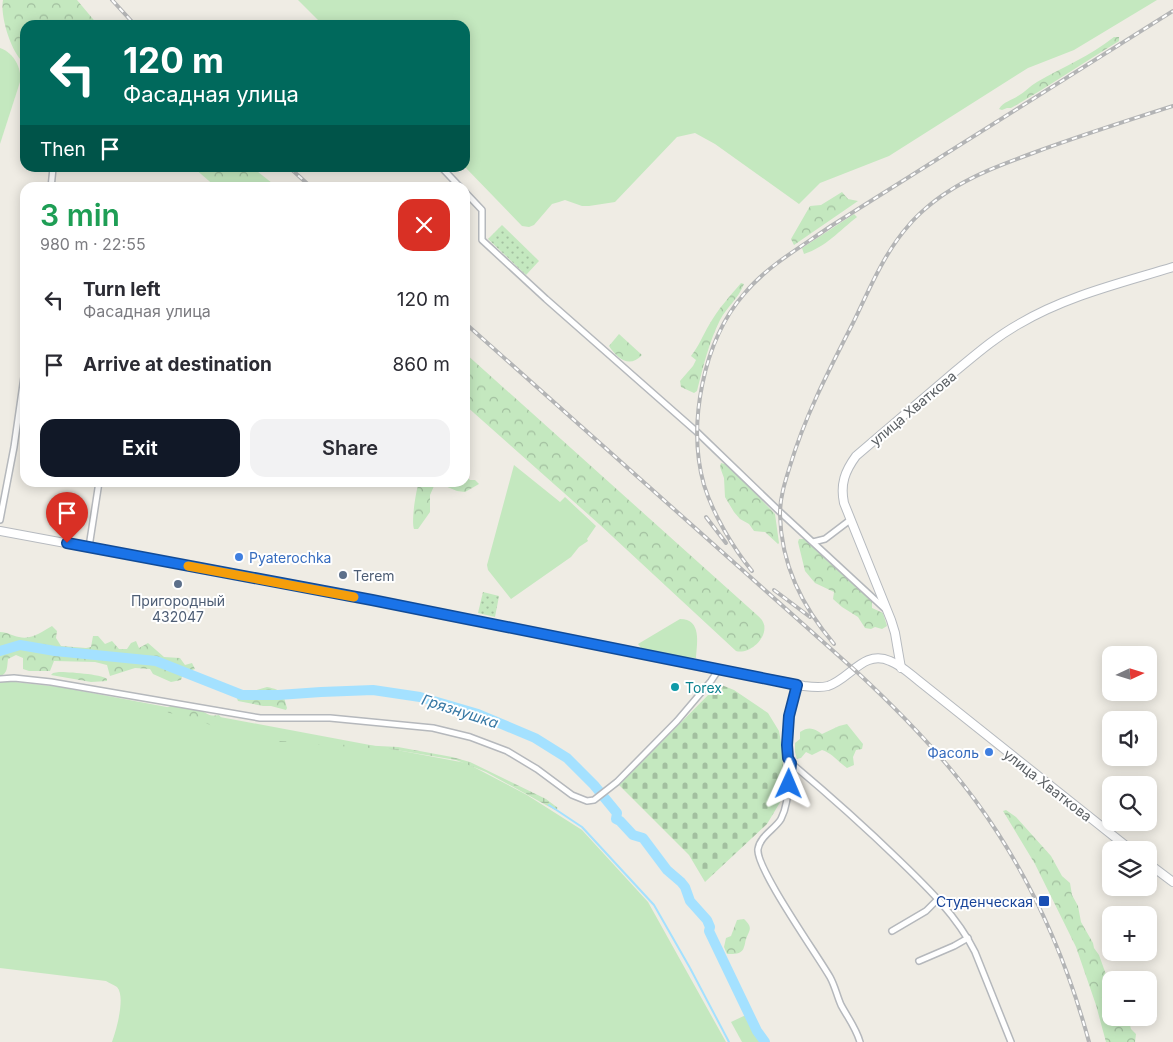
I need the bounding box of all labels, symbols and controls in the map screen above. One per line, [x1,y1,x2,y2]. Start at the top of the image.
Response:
text: 120 m [123,39,224,81]
icon: left [40,40,105,105]
text: Фасадная улица [123,81,299,107]
icon: arrive [96,135,124,163]
text: Then [40,138,86,161]
text: 3 min [40,197,120,233]
button: close [398,199,450,251]
text: 980 m · 22:55 [40,234,146,254]
text: Turn left [83,278,161,301]
icon: left [40,286,68,314]
text: 120 m [397,288,450,311]
text: Фасадная улица [83,301,211,321]
icon: arrive [40,351,68,379]
text: Arrive at destination [83,353,272,376]
text: 860 m [392,353,450,376]
street label: улица Хваткова [866,367,960,449]
button: Exit [40,419,240,477]
button: Share [250,419,450,477]
pin [46,492,88,543]
icon: arrive [53,499,81,527]
place label: Pyaterochka [249,549,331,566]
marker: Pyaterochka [233,551,245,563]
place label: Terem [353,567,395,584]
marker: Terem [337,569,349,581]
marker: Пригородный 432047 [172,578,184,590]
place label: Пригородный 432047 [131,592,225,625]
north arrow [1102,646,1158,701]
map controls [1102,646,1157,1026]
place label: Torex [685,679,722,696]
marker: Torex [669,681,681,693]
water label: Грязнушка [419,690,501,732]
button: sound [1102,711,1157,766]
place label: Фасоль [927,744,979,761]
street label: улица Хваткова [1001,745,1095,825]
marker: Фасоль [983,746,995,758]
position arrow [762,757,814,809]
button: search [1102,776,1157,831]
button: layers [1102,841,1157,896]
place label: Студенческая [936,893,1033,910]
marker: Студенческая [1037,894,1051,908]
button: + [1102,906,1157,961]
button: − [1102,971,1157,1026]

